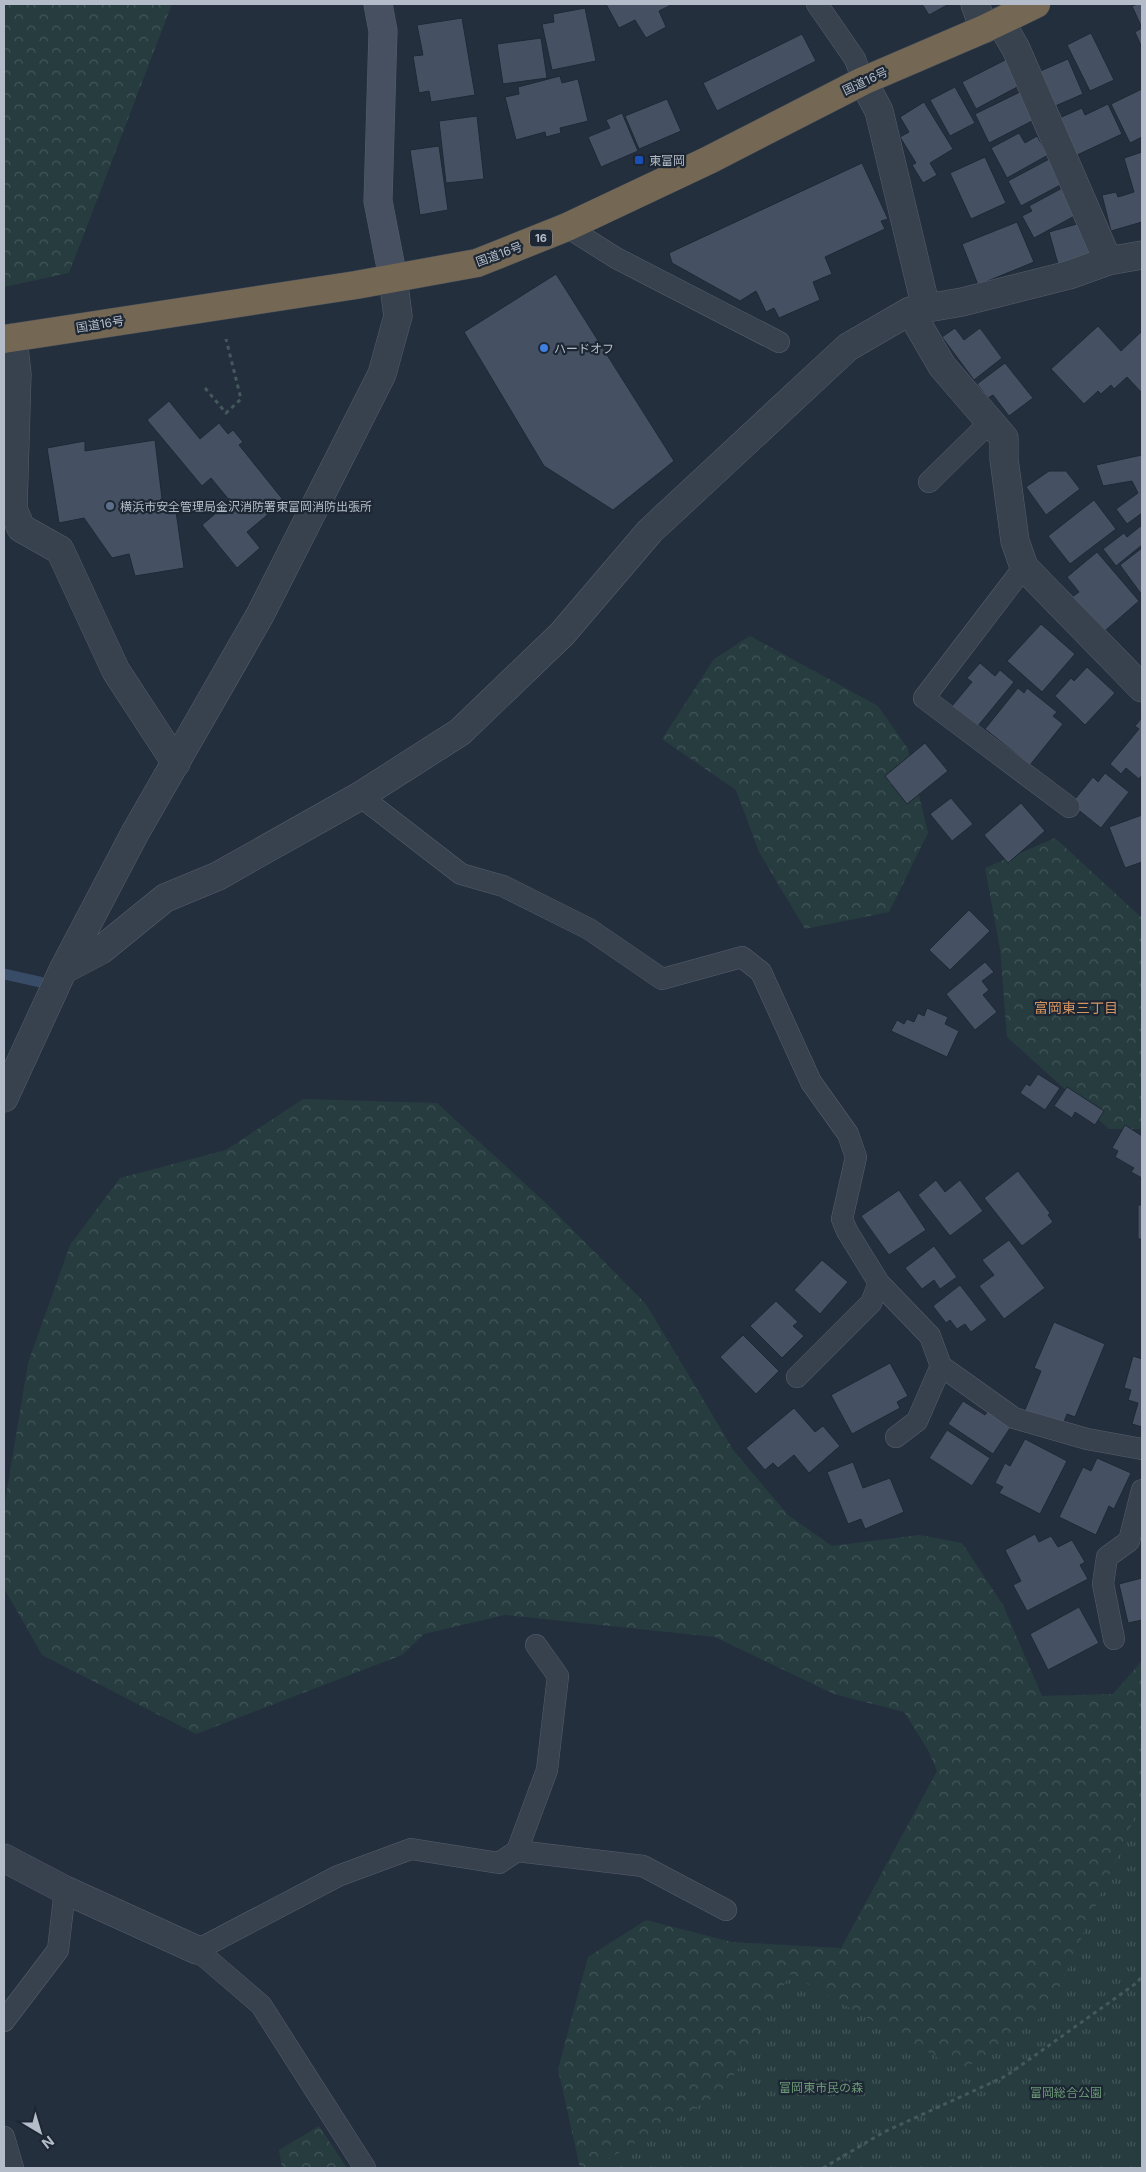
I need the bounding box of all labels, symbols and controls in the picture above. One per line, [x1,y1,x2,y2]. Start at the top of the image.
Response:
street label: 国道16号 [840,64,890,98]
place label: 東富岡 [649,153,685,168]
marker: 東富岡 [633,154,645,166]
road number: 16 [530,230,552,247]
street label: 国道16号 [474,239,524,269]
street label: 国道16号 [75,313,125,335]
place label: ハードオフ [554,341,614,356]
marker: ハードオフ [538,342,550,354]
place label: 横浜市安全管理局金沢消防署東富岡消防出張所 [120,499,372,514]
marker: 横浜市安全管理局金沢消防署東富岡消防出張所 [104,500,116,512]
district label: 富岡東三丁目 [1034,999,1118,1016]
park label: 富岡東市民の森 [779,2080,863,2095]
park label: 富岡総合公園 [1030,2085,1102,2100]
north arrow [15,2107,65,2157]
text: N [39,2133,58,2153]

